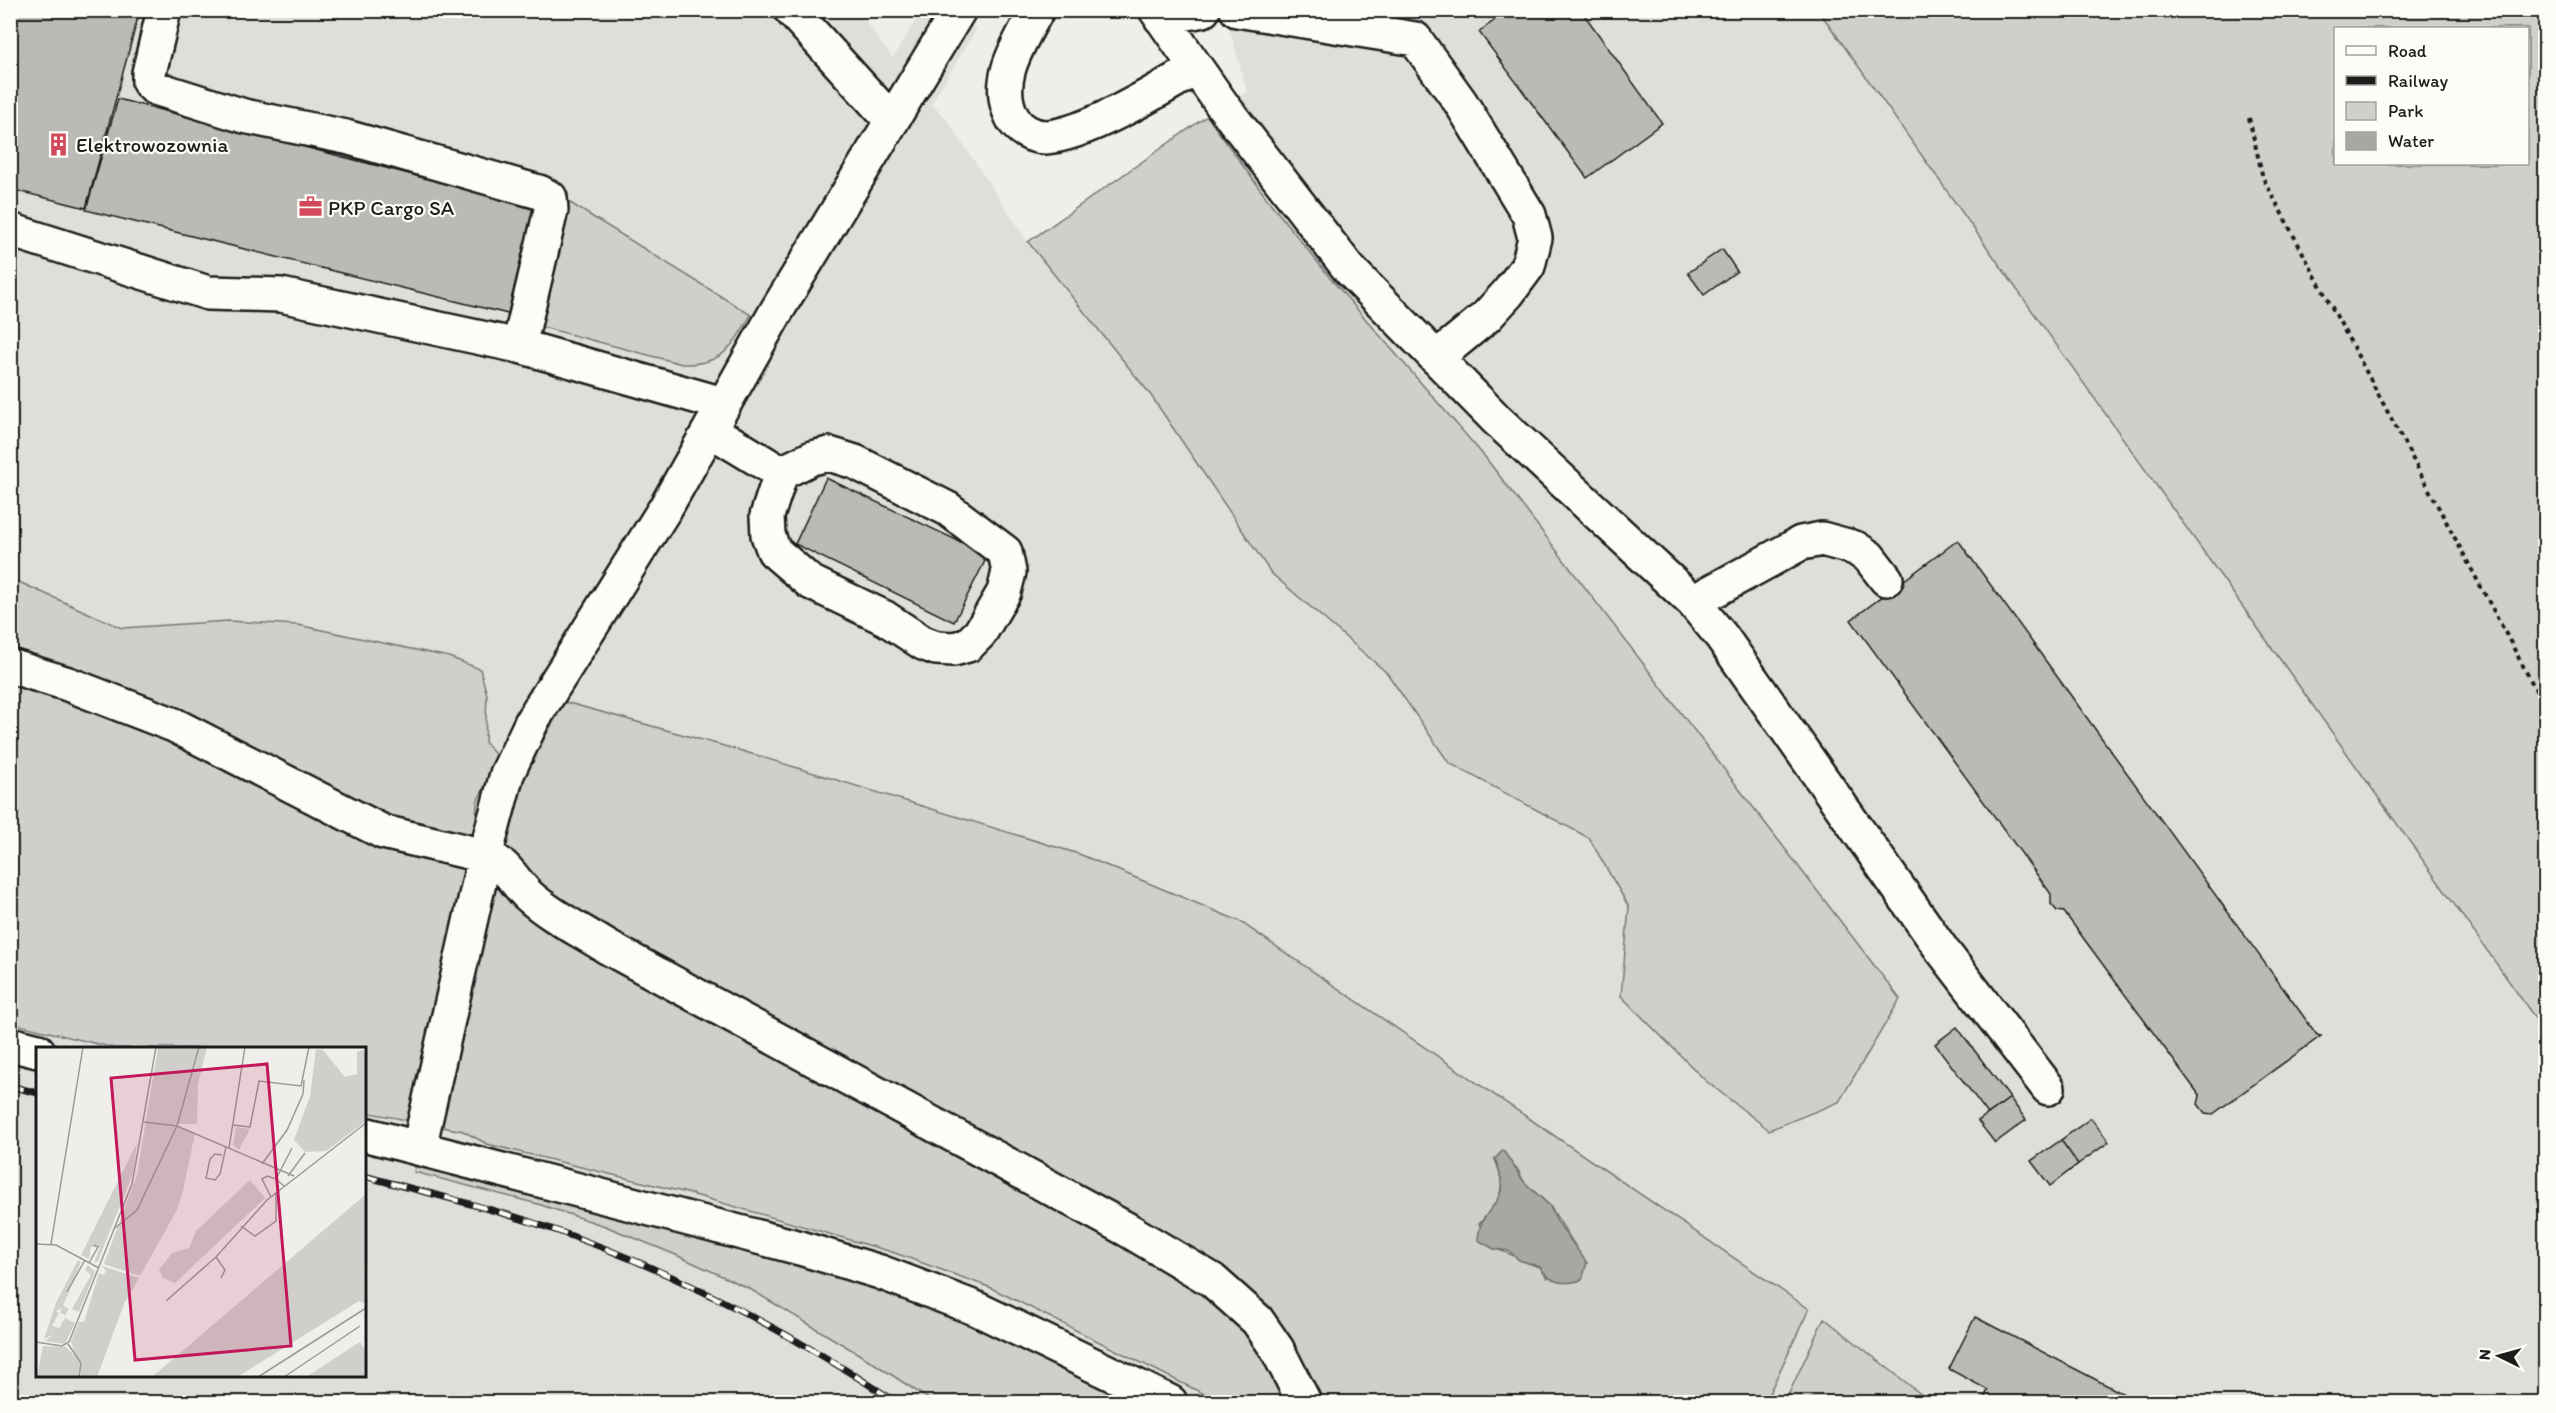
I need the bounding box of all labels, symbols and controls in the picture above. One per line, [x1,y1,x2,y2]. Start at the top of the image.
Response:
legend [2334,27,2529,165]
text: Road [2388,40,2427,62]
text: Railway [2388,70,2449,92]
text: Park [2388,100,2423,122]
text: Water [2388,130,2434,152]
building icon: Elektrowozownia [45,131,71,157]
place label: Elektrowozownia [76,132,228,157]
office icon: PKP Cargo SA [297,194,323,220]
place label: PKP Cargo SA [328,195,455,220]
inset map [36,1047,366,1377]
north arrow [2469,1326,2529,1386]
text: N [2475,1349,2494,1361]

